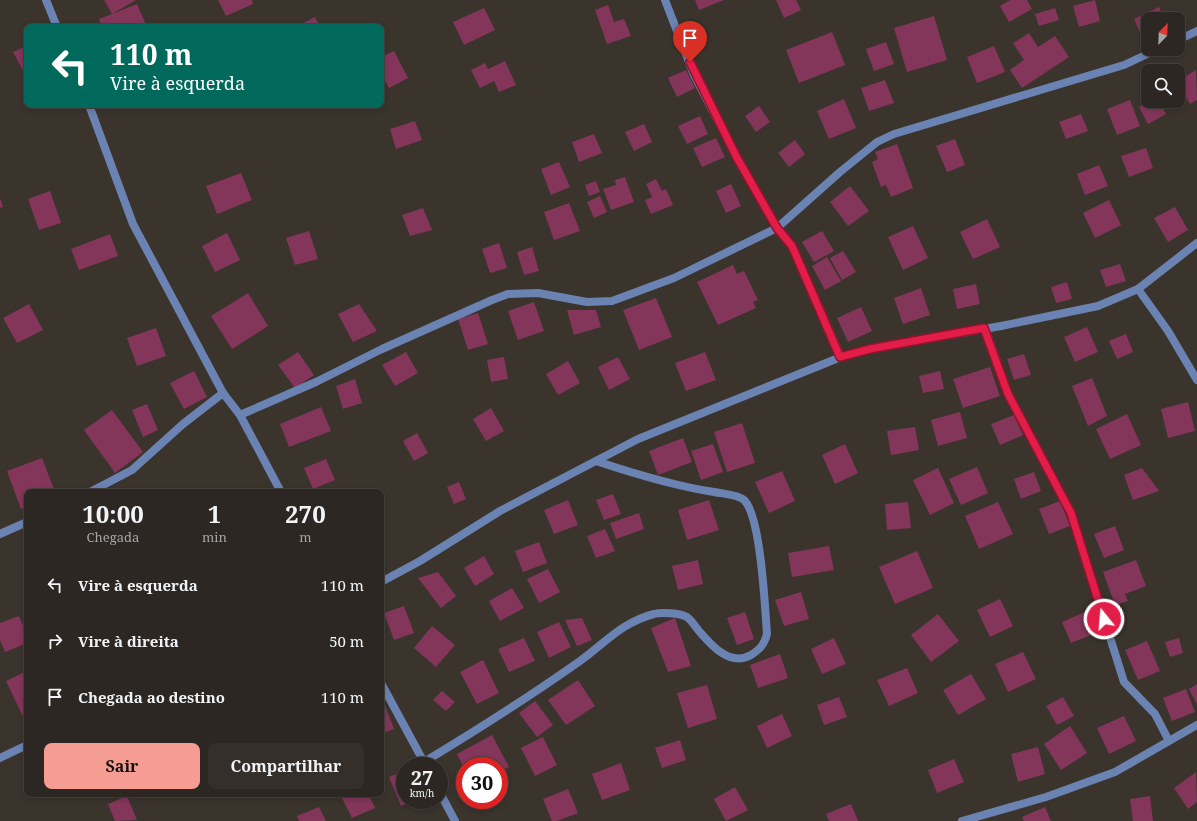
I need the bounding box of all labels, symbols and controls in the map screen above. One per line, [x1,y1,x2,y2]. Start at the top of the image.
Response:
north arrow [1141,12,1185,56]
map controls [1141,12,1185,108]
pin [673,21,707,62]
icon: arrive [679,27,701,49]
text: 110 m [110,35,192,73]
icon: left [44,40,96,92]
button: search [1141,64,1185,108]
text: Vire à esquerda [110,71,245,95]
text: 10:00 [82,497,144,530]
text: 1 [208,497,221,530]
text: 270 [285,497,326,530]
text: Chegada [87,528,139,546]
text: min [202,528,227,546]
text: m [299,528,312,546]
icon: left [44,574,66,596]
text: Vire à esquerda [78,575,198,595]
text: 110 m [321,575,364,595]
position arrow [1083,598,1125,640]
icon: right [44,630,66,652]
text: Vire à direita [78,631,179,651]
text: 50 m [329,631,364,651]
icon: arrive [44,686,66,708]
text: Chegada ao destino [78,687,225,707]
text: 110 m [321,687,364,707]
button: Sair [44,743,200,789]
button: Compartilhar [208,743,364,789]
speed limit sign: 30 [456,757,508,809]
text: 27 [411,764,433,791]
text: km/h [410,786,434,800]

